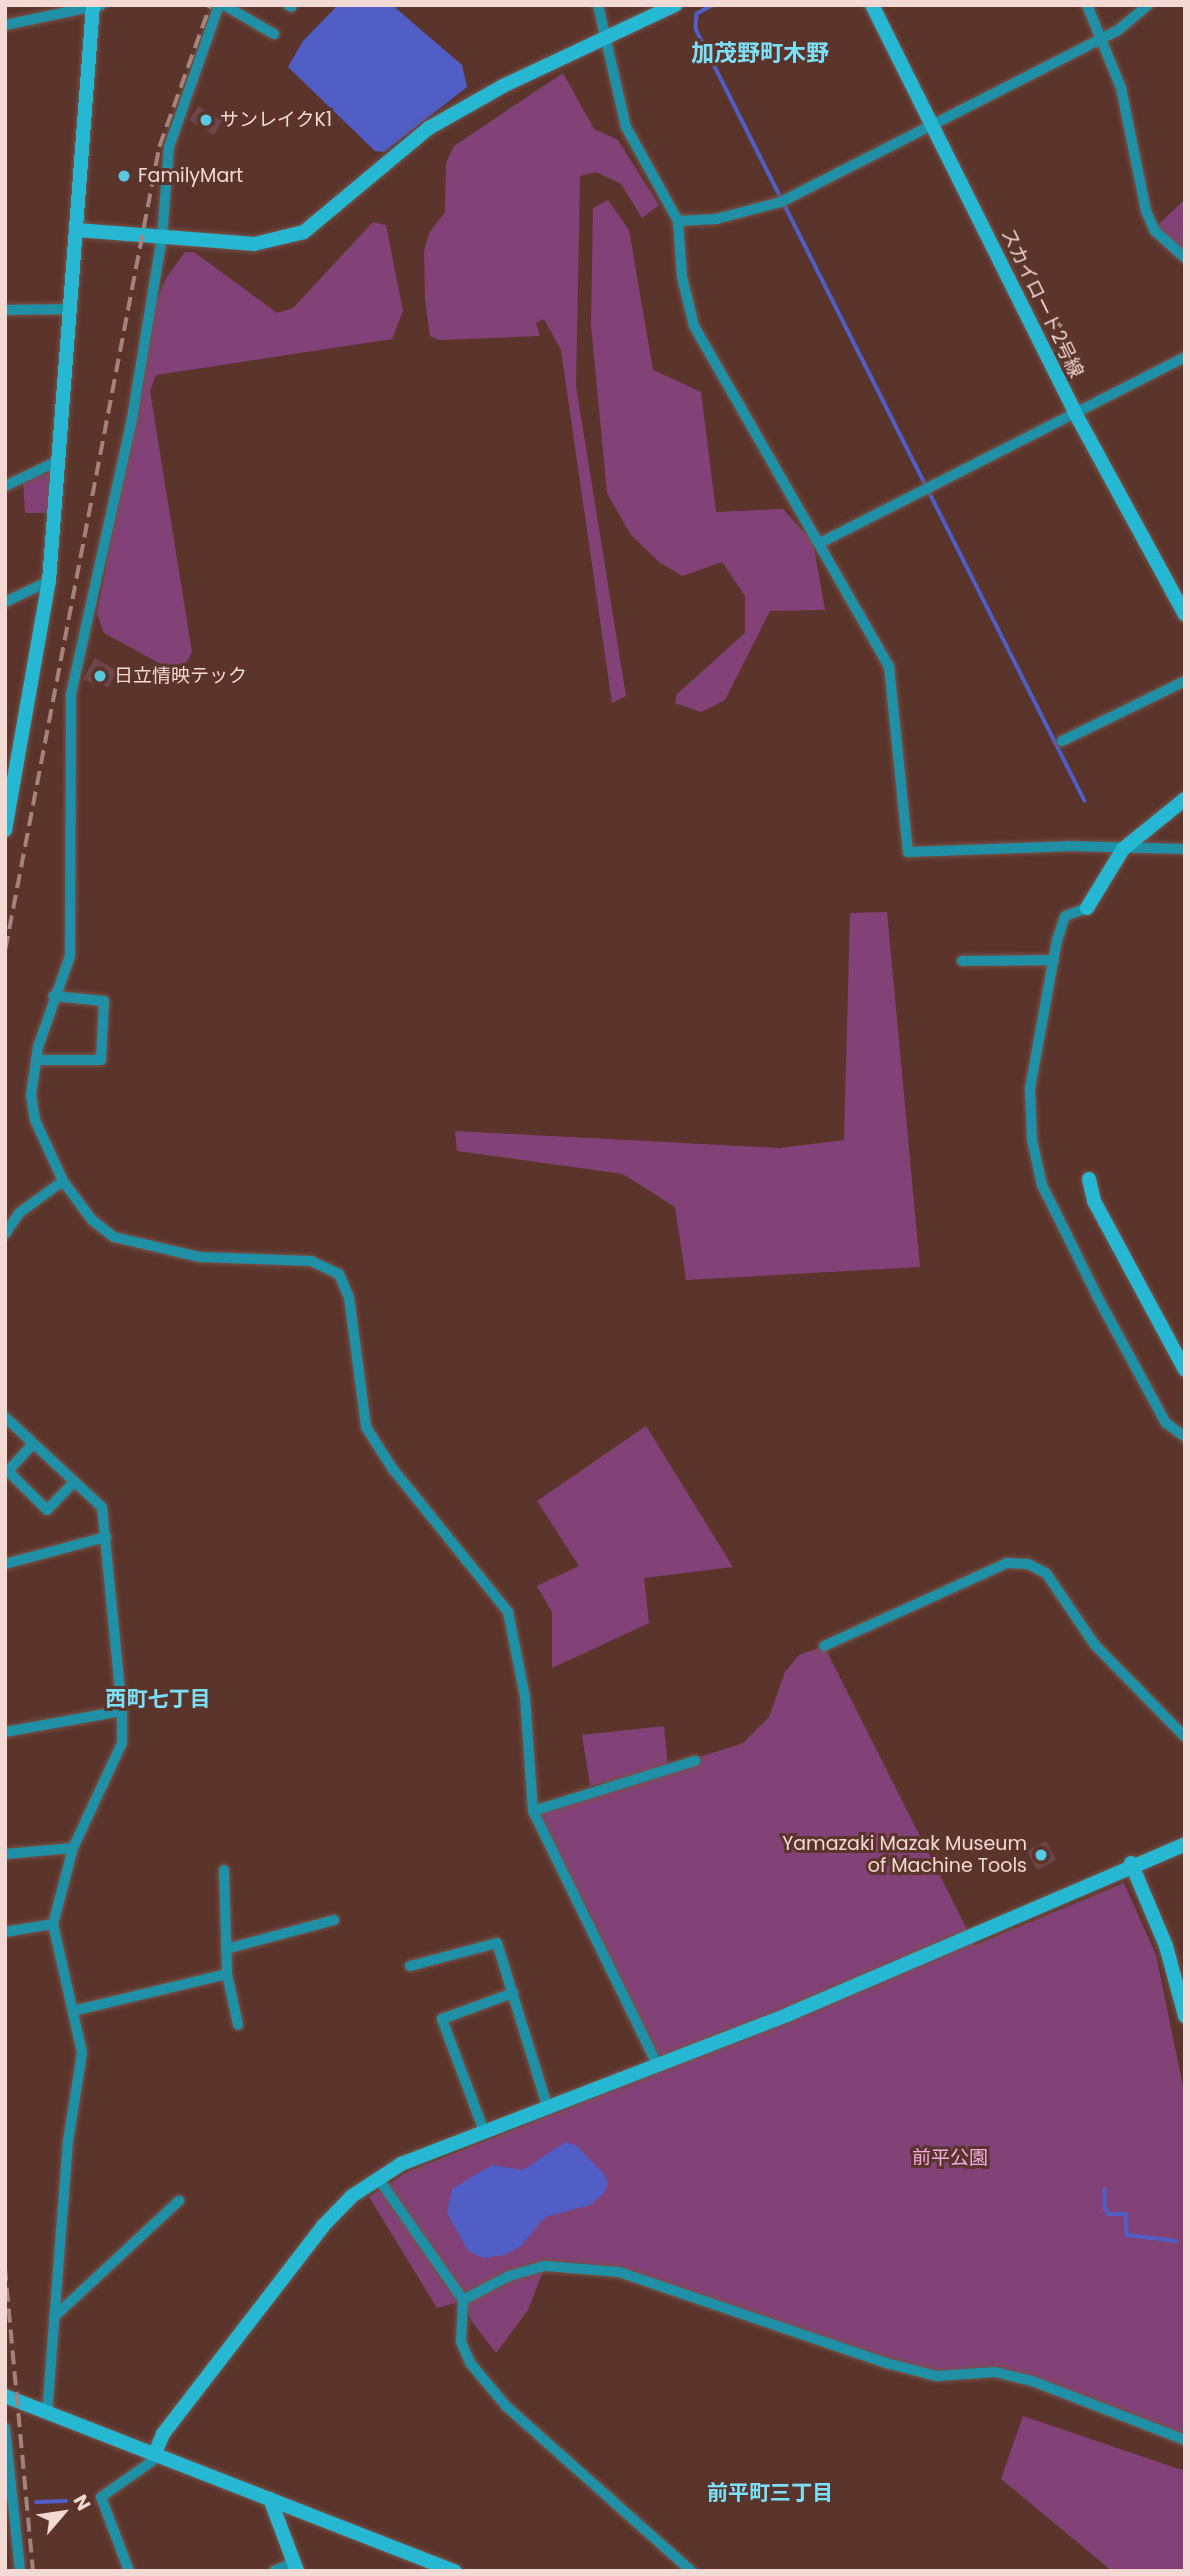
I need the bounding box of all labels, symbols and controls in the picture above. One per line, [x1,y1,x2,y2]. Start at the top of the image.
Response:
district label: 加茂野町木野 [691,39,829,67]
place label: サンレイクK1 [220,109,332,131]
marker: サンレイクK1 [198,112,214,128]
place label: FamilyMart [138,165,243,187]
marker: FamilyMart [116,168,132,184]
street label: スカイロード2号線 [996,225,1088,381]
place label: 日立情映テック [114,665,247,687]
marker: 日立情映テック [92,668,108,684]
district label: 西町七丁目 [106,1686,210,1712]
place label: Yamazaki Mazak Museum of Machine Tools [782,1833,1027,1877]
marker: Yamazaki Mazak Museum of Machine Tools [1033,1847,1049,1863]
park label: 前平公園 [912,2147,988,2169]
north arrow [28,2478,98,2548]
district label: 前平町三丁目 [707,2480,833,2506]
text: N [67,2490,97,2515]

